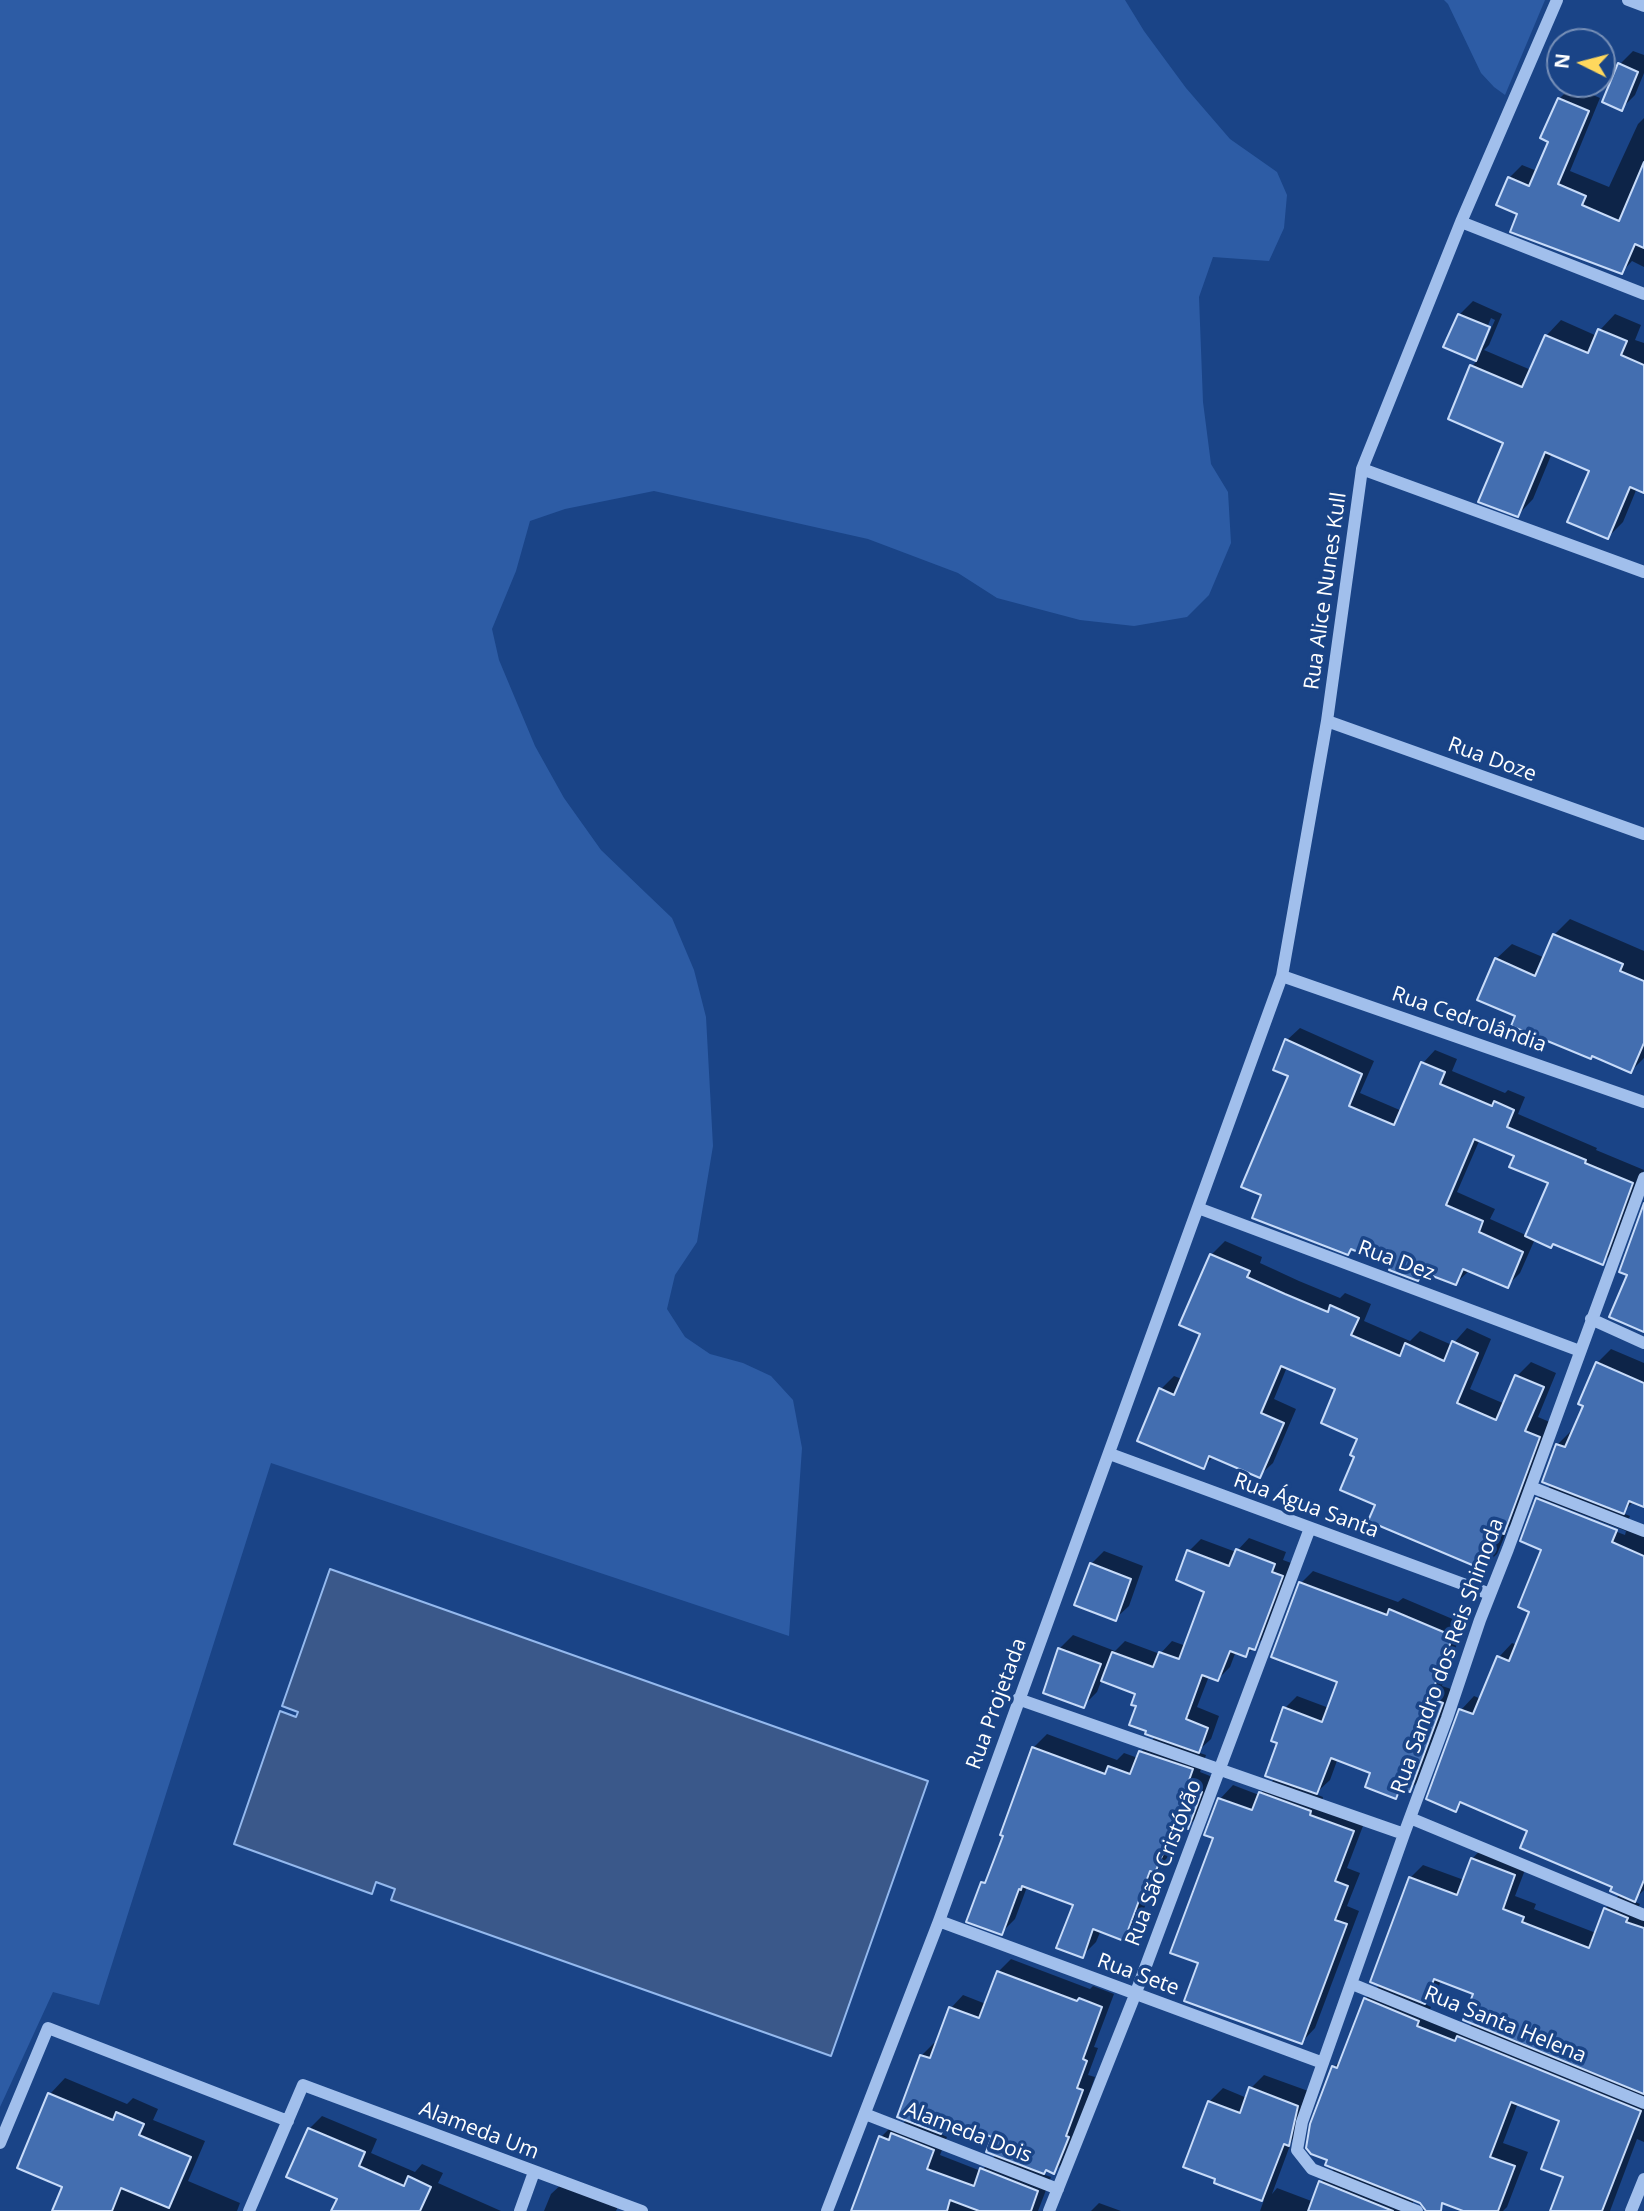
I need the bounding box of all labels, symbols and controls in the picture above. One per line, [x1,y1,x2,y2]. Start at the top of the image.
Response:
north arrow [1546,28,1616,98]
text: N [1548,52,1576,70]
street label: Rua Alice Nunes Kull [1300,491,1352,691]
street label: Rua Doze [1444,732,1540,788]
street label: Rua Cedrolândia [1388,982,1550,1058]
street label: Rua Dez [1354,1236,1438,1286]
street label: Rua Água Santa [1230,1468,1382,1544]
street label: Rua Sandro dos Reis Shimoda [1386,1515,1510,1797]
street label: Rua Projetada [962,1635,1032,1773]
street label: Rua São Cristóvão [1121,1776,1207,1950]
street label: Rua Sete [1093,1949,1183,2001]
street label: Rua Santa Helena [1420,1981,1590,2069]
street label: Alameda Um [416,2097,542,2165]
street label: Alameda Dois [901,2097,1035,2169]

